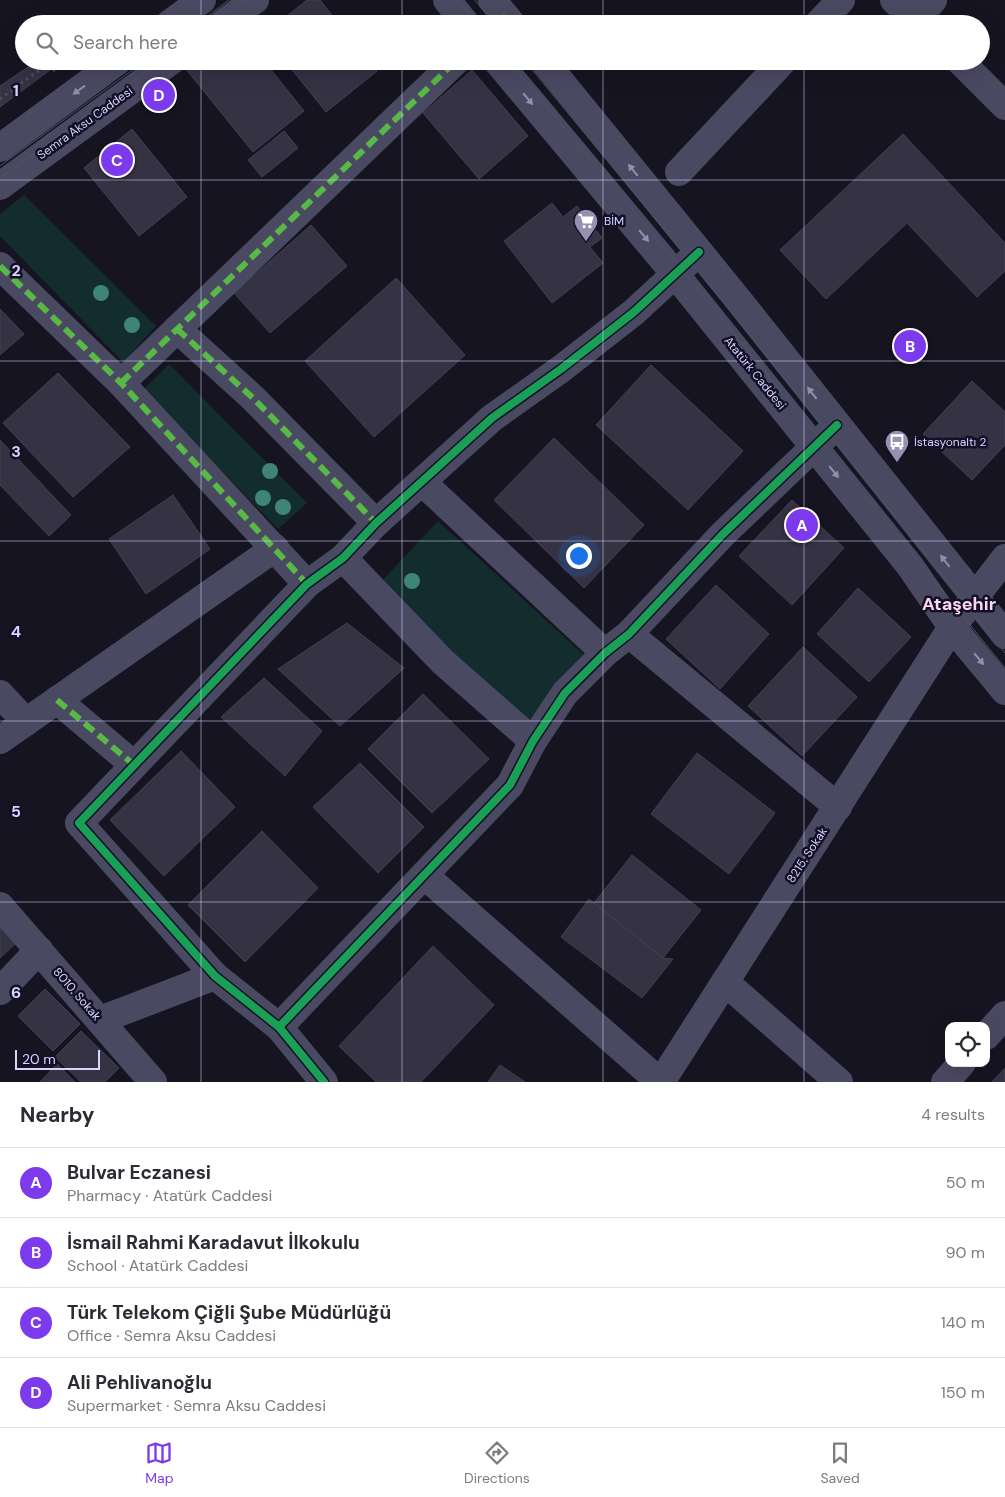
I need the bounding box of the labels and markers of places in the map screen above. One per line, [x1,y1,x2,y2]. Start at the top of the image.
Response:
pin: D [143,76,175,114]
pin: C [101,141,133,179]
supermarket icon: BİM [573,208,599,242]
place label: BİM [604,213,624,229]
pin: B [894,327,926,365]
bus stop icon: İstasyonaltı 2 [884,429,910,463]
place label: İstasyonaltı 2 [914,434,986,450]
pin: A [786,506,818,544]

